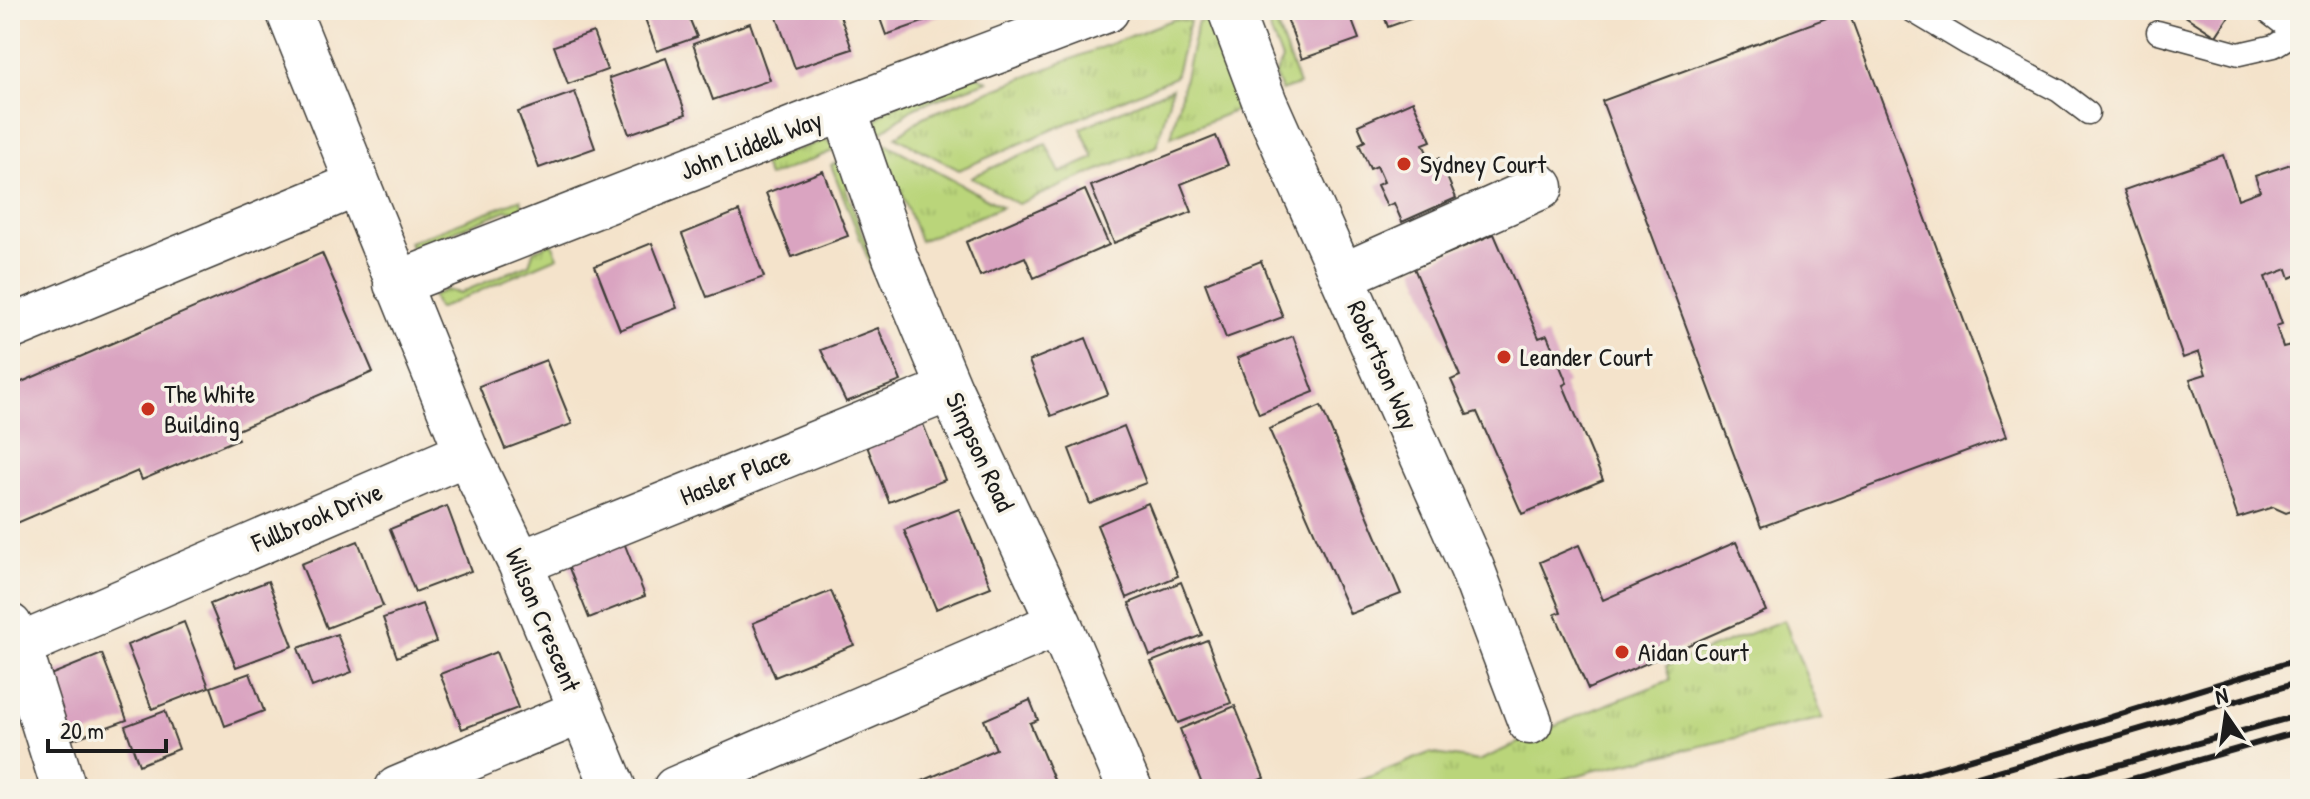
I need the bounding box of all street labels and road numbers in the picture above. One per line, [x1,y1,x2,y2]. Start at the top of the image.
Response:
street label: John Liddell Way [675,101,827,188]
street label: Robertson Way [1339,295,1427,435]
street label: Simpson Road [938,387,1023,517]
street label: Hasler Place [675,438,795,513]
street label: Fullbrook Drive [245,473,388,560]
street label: Wilson Crescent [498,543,590,698]

